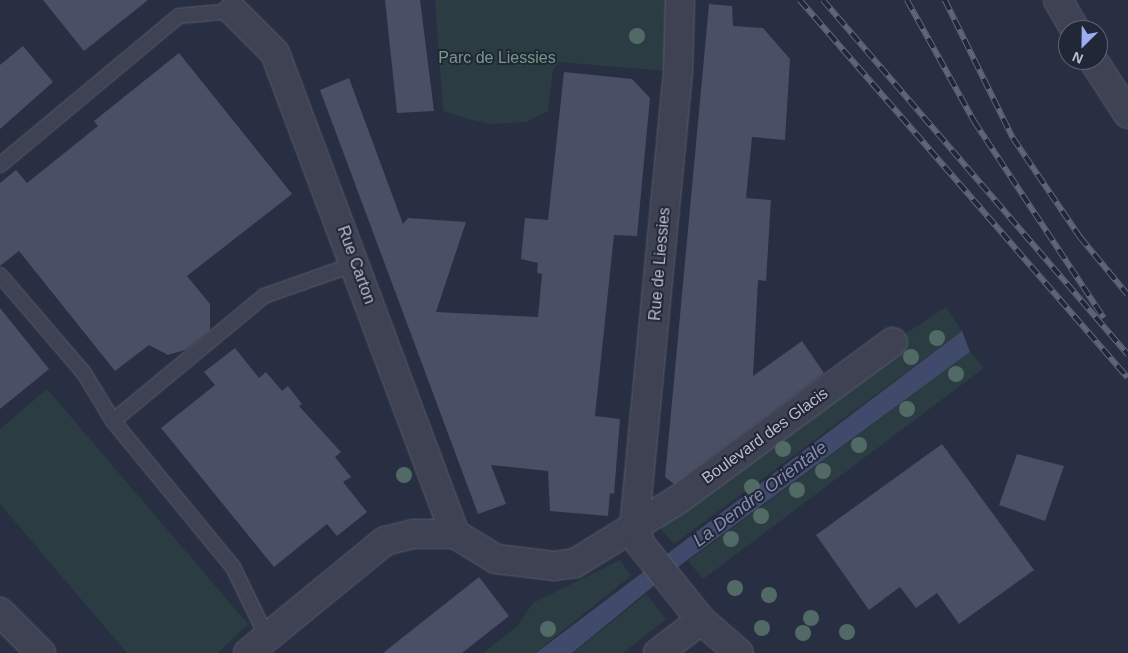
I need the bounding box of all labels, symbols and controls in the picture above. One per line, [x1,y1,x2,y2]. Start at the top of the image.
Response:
north arrow [1058,20,1108,70]
park label: Parc de Liessies [438,48,556,68]
text: N [1070,49,1085,67]
street label: Rue de Liessies [645,206,675,322]
street label: Rue Carton [333,223,379,307]
street label: Boulevard des Glacis [698,384,832,488]
water label: La Dendre Orientale [689,437,831,551]

